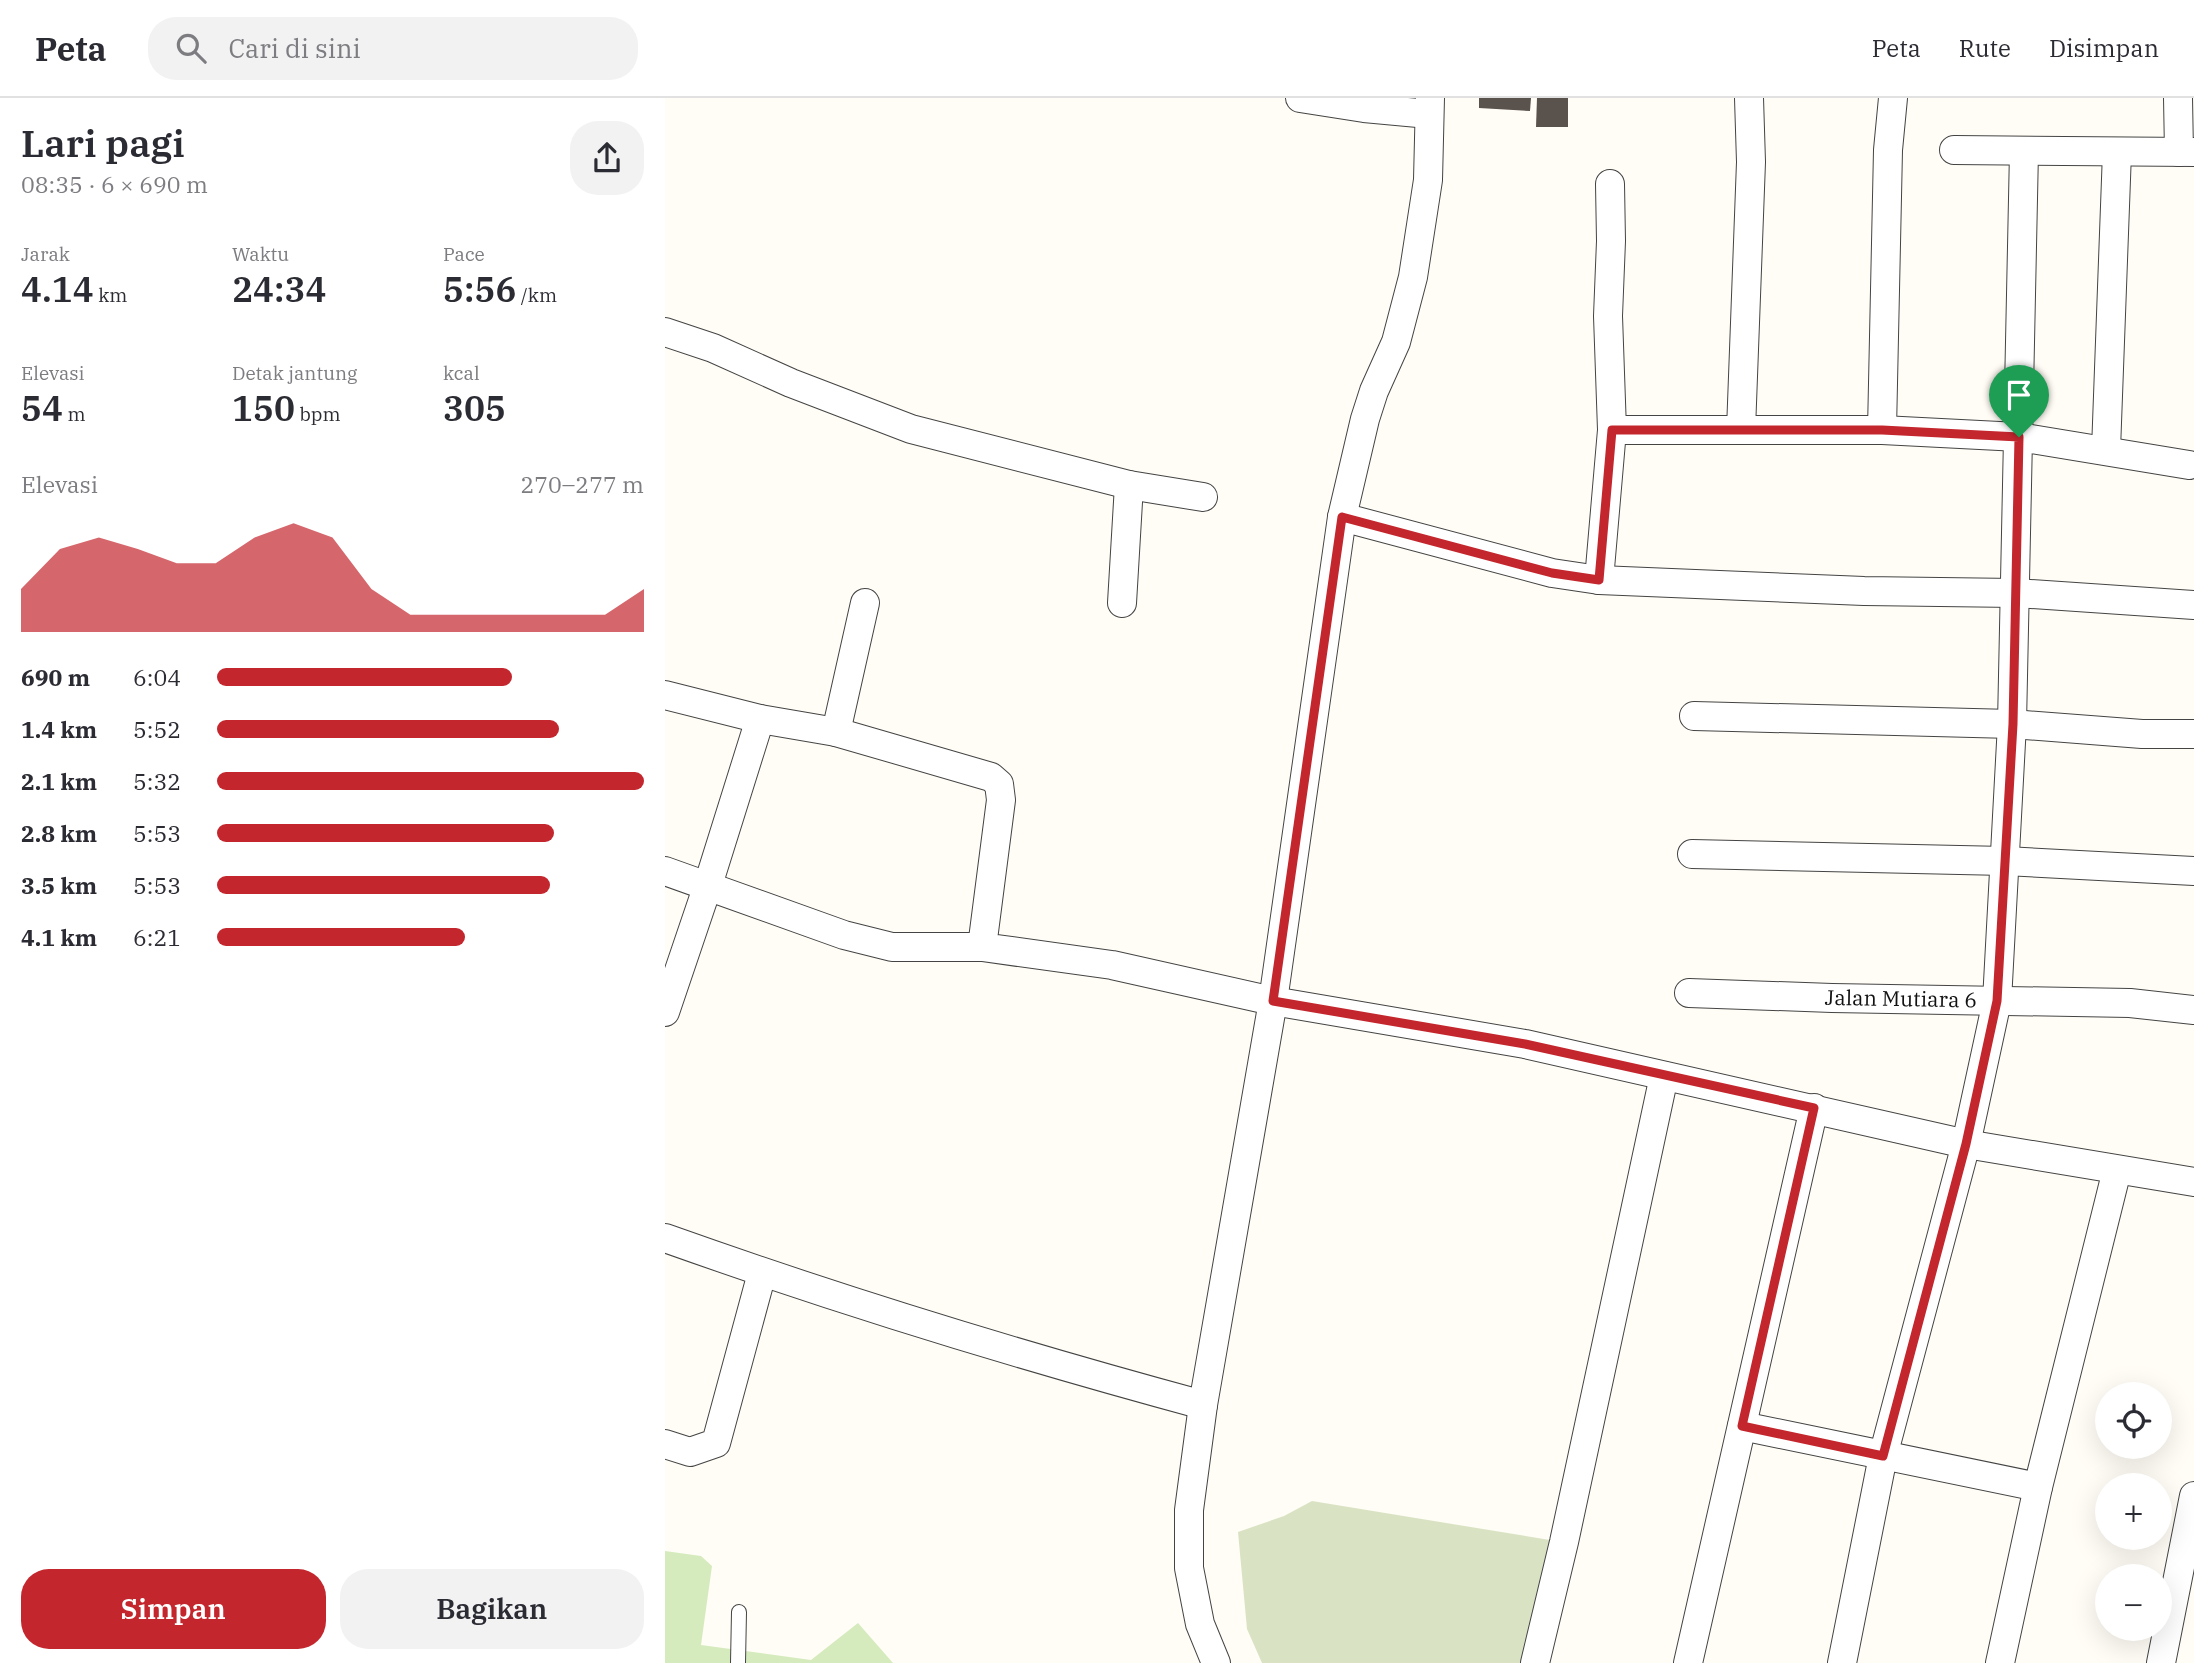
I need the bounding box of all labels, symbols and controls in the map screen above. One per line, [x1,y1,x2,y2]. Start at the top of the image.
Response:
search box [148,17,638,80]
text: Peta [35,27,106,70]
icon: search [172,29,210,67]
text: Cari di sini [228,31,361,65]
text: Peta [1872,32,1921,64]
text: Rute [1959,32,2011,64]
text: Disimpan [2049,32,2159,64]
text: Lari pagi [21,118,185,167]
button: share [570,121,644,195]
text: 08:35 · 6 × 690 m [21,169,208,199]
text: Jarak [21,242,70,266]
text: Waktu [232,242,289,266]
text: Pace [443,242,485,266]
text: 4.14 [21,266,94,312]
text: 24:34 [232,266,326,312]
text: 5:56 [443,266,516,312]
text: km [94,283,127,307]
text: /km [516,283,557,307]
text: Elevasi [21,361,85,385]
text: Detak jantung [232,361,357,385]
text: kcal [443,361,480,385]
pin [1989,365,2049,437]
icon: arrive [2000,376,2038,414]
text: 54 [21,385,63,431]
text: 150 [232,385,295,431]
text: 305 [443,385,506,431]
text: m [63,402,86,426]
text: bpm [295,402,341,426]
text: Elevasi [21,469,98,499]
text: 270–277 m [520,469,644,499]
text: 690 m [21,662,90,692]
text: 6:04 [133,662,181,692]
text: 1.4 km [21,714,97,744]
text: 5:52 [133,714,181,744]
text: 2.1 km [21,766,97,796]
text: 5:32 [133,766,181,796]
text: 2.8 km [21,818,97,848]
text: 5:53 [133,818,181,848]
text: 3.5 km [21,870,97,900]
text: 5:53 [133,870,181,900]
text: 4.1 km [21,922,97,952]
text: 6:21 [133,922,181,952]
street label: Jalan Mutiara 6 [1824,983,1977,1013]
map controls [2095,1382,2172,1641]
button: locate [2095,1382,2172,1459]
button: + [2095,1473,2172,1550]
button: − [2095,1564,2172,1641]
button: Simpan [21,1569,326,1649]
button: Bagikan [340,1569,644,1649]

